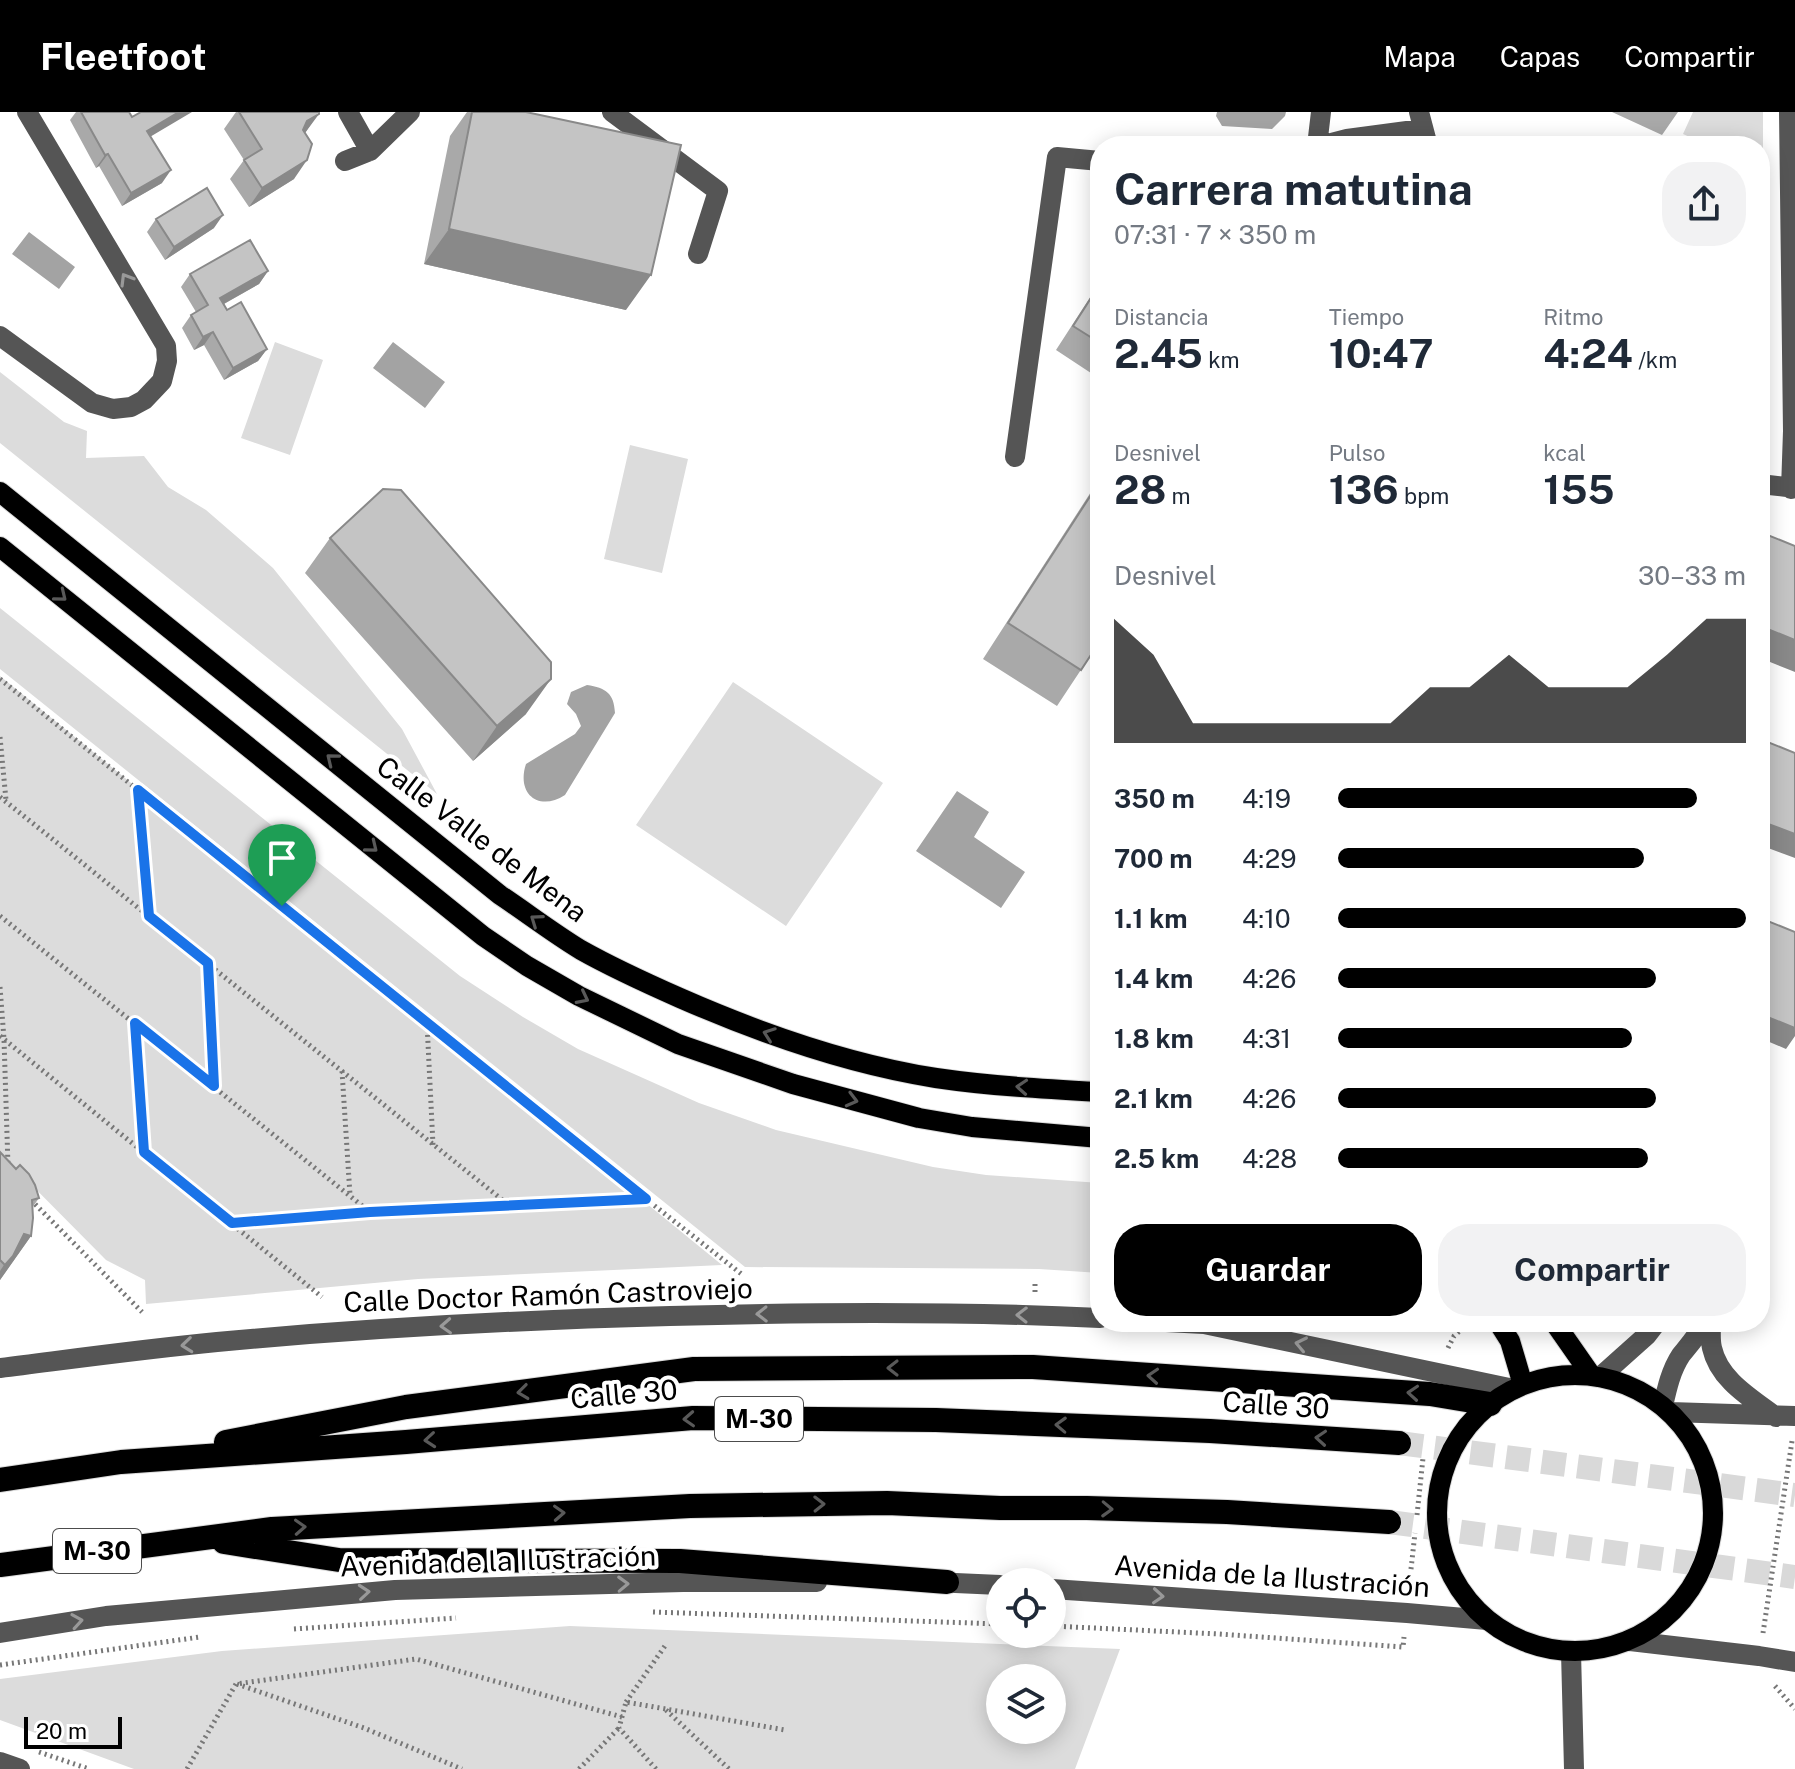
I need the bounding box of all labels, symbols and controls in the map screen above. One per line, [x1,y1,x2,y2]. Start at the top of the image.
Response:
text: Fleetfoot [40,34,206,79]
text: Mapa [1383,40,1456,73]
text: Capas [1500,40,1580,73]
text: Compartir [1624,40,1755,73]
button: share [1662,162,1746,246]
text: Carrera matutina [1114,163,1473,215]
text: 07:31 · 7 × 350 m [1114,219,1316,250]
one-way arrow [120,273,136,288]
text: Distancia [1114,304,1208,330]
text: Tiempo [1329,304,1404,330]
text: Ritmo [1543,304,1604,330]
text: 2.45 [1114,330,1203,377]
text: 10:47 [1329,330,1434,377]
text: 4:24 [1543,330,1633,377]
text: km [1203,347,1240,373]
text: /km [1633,347,1677,373]
text: Desnivel [1114,440,1201,466]
text: Pulso [1329,440,1385,466]
text: kcal [1543,440,1586,466]
text: 28 [1114,466,1166,513]
text: 136 [1329,466,1399,513]
text: 155 [1543,466,1614,513]
text: m [1166,483,1191,509]
text: bpm [1399,483,1449,509]
text: Desnivel [1114,560,1217,591]
text: 30–33 m [1638,560,1746,591]
one-way arrow [52,586,66,601]
street label: Calle Valle de Mena [371,749,594,928]
one-way arrow [326,754,341,769]
text: 350 m [1114,783,1195,814]
text: 4:19 [1242,783,1291,814]
pin [248,824,316,906]
icon: arrive [260,836,304,880]
one-way arrow [363,837,377,852]
text: 700 m [1114,843,1193,874]
text: 4:29 [1242,843,1296,874]
text: 1.1 km [1114,903,1187,934]
text: 4:10 [1242,903,1291,934]
one-way arrow [530,915,544,930]
text: 1.4 km [1114,963,1193,994]
text: 4:26 [1242,963,1296,994]
one-way arrow [575,988,589,1003]
text: 1.8 km [1114,1023,1194,1054]
text: 4:31 [1242,1023,1291,1054]
one-way arrow [762,1027,776,1044]
one-way arrow [1015,1079,1028,1096]
text: 2.1 km [1114,1083,1193,1114]
text: 4:26 [1242,1083,1296,1114]
one-way arrow [844,1090,858,1107]
text: 2.5 km [1114,1143,1199,1174]
text: 4:28 [1242,1143,1297,1174]
button: Guardar [1114,1224,1422,1316]
button: Compartir [1438,1224,1746,1316]
street label: Calle Doctor Ramón Castroviejo [343,1271,753,1318]
one-way arrow [755,1305,768,1322]
one-way arrow [1015,1306,1028,1323]
one-way arrow [439,1317,452,1334]
one-way arrow [1294,1336,1308,1353]
one-way arrow [180,1337,193,1354]
one-way arrow [886,1359,899,1377]
one-way arrow [1146,1367,1159,1384]
street label: Calle 30 [569,1372,679,1415]
one-way arrow [516,1383,530,1400]
street label: Calle 30 [1221,1384,1331,1425]
one-way arrow [1406,1385,1419,1402]
road number: M-30 [715,1397,803,1441]
one-way arrow [682,1411,695,1428]
one-way arrow [1054,1417,1067,1434]
one-way arrow [1314,1430,1327,1447]
one-way arrow [423,1431,436,1448]
one-way arrow [813,1496,826,1513]
one-way arrow [1101,1500,1114,1517]
one-way arrow [553,1505,566,1522]
one-way arrow [294,1519,307,1536]
road number: M-30 [53,1529,141,1573]
street label: Avenida de la Ilustración [339,1538,657,1583]
street label: Avenida de la Ilustración [1113,1548,1431,1603]
map controls [986,1568,1066,1744]
button: locate [986,1568,1066,1648]
one-way arrow [617,1575,630,1592]
one-way arrow [358,1584,371,1601]
one-way arrow [1152,1587,1165,1604]
one-way arrow [70,1613,84,1630]
button: layers [986,1664,1066,1744]
scale bar [24,1713,122,1749]
text: 20 m [36,1718,87,1744]

